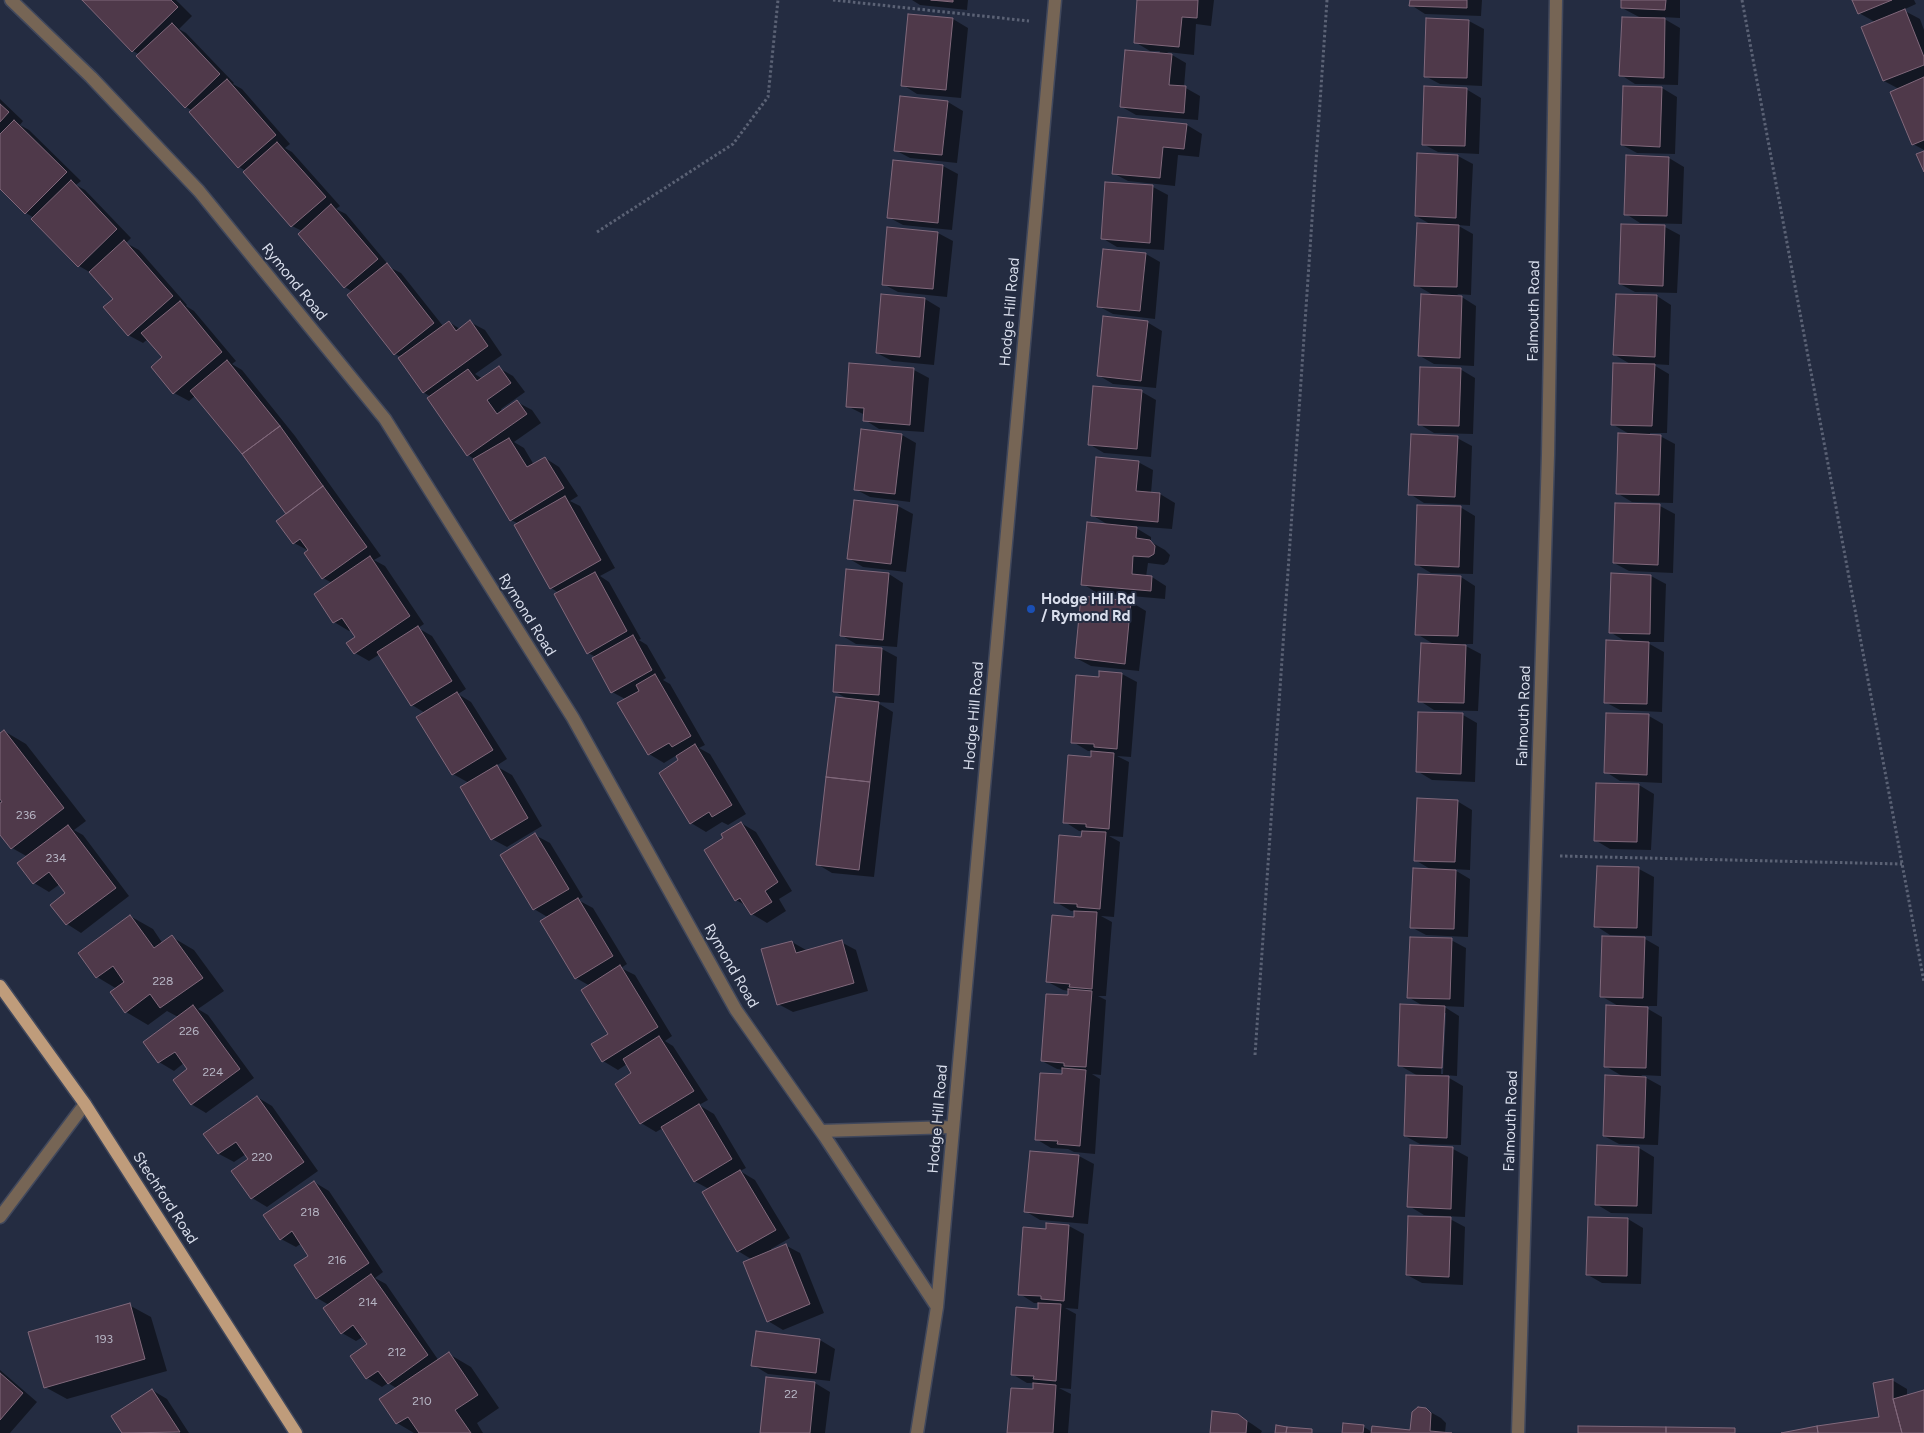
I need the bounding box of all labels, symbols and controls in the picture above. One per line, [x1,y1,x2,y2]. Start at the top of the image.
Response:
street label: Rymond Road [257,240,331,324]
street label: Hodge Hill Road [996,257,1024,367]
street label: Falmouth Road [1524,260,1544,362]
street label: Rymond Road [494,570,560,660]
place label: Hodge Hill Rd / Rymond Rd [1041,591,1136,626]
marker: Hodge Hill Rd / Rymond Rd [1025,603,1037,615]
street label: Hodge Hill Road [960,661,988,771]
street label: Falmouth Road [1513,665,1535,767]
house number: 236 [16,808,36,822]
house number: 234 [46,851,66,865]
street label: Rymond Road [700,921,762,1011]
house number: 228 [153,974,173,988]
house number: 226 [179,1024,199,1038]
street label: Hodge Hill Road [924,1064,952,1174]
house number: 224 [203,1065,223,1079]
street label: Falmouth Road [1500,1070,1522,1172]
street label: Stechford Road [129,1149,201,1247]
house number: 220 [251,1150,273,1164]
house number: 218 [300,1205,320,1219]
house number: 216 [328,1253,346,1267]
house number: 214 [358,1295,378,1309]
house number: 193 [95,1332,113,1346]
house number: 212 [388,1345,406,1359]
house number: 22 [784,1387,798,1401]
house number: 210 [412,1394,432,1408]

